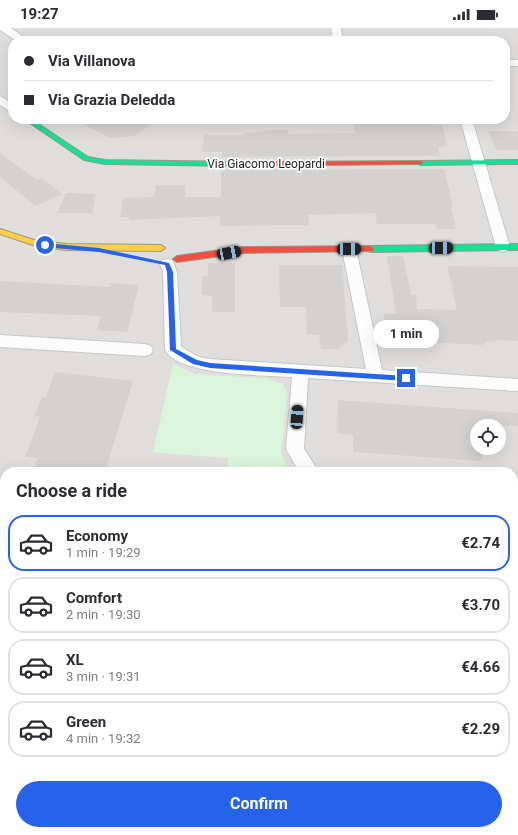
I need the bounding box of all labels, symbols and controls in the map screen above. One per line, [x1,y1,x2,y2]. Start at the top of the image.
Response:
text: 19:27 [20,5,59,23]
text: Via Villanova [48,52,136,70]
text: Via Grazia Deledda [48,91,175,109]
street label: Via Giacomo Leopardi [207,157,325,171]
route start [36,236,54,254]
car [429,242,453,254]
car [337,243,361,255]
car [216,245,242,261]
callout: 1 min [373,320,439,348]
text: 1 min [390,326,422,341]
route end [397,369,415,387]
car [290,405,304,429]
map controls [470,419,506,455]
button: locate [470,419,506,455]
text: Choose a ride [16,480,127,501]
icon: car [18,525,54,561]
text: Economy [66,527,128,545]
text: €2.74 [461,534,500,552]
text: 1 min · 19:29 [66,545,141,560]
icon: car [18,587,54,623]
text: Comfort [66,589,122,607]
text: €3.70 [461,596,500,614]
text: 2 min · 19:30 [66,607,141,622]
icon: car [18,649,54,685]
text: XL [66,651,84,669]
text: €4.66 [461,658,500,676]
text: 3 min · 19:31 [66,669,141,684]
icon: car [18,711,54,747]
text: Green [66,713,106,731]
text: €2.29 [461,720,500,738]
text: 4 min · 19:32 [66,731,141,746]
button: Confirm [16,781,502,827]

